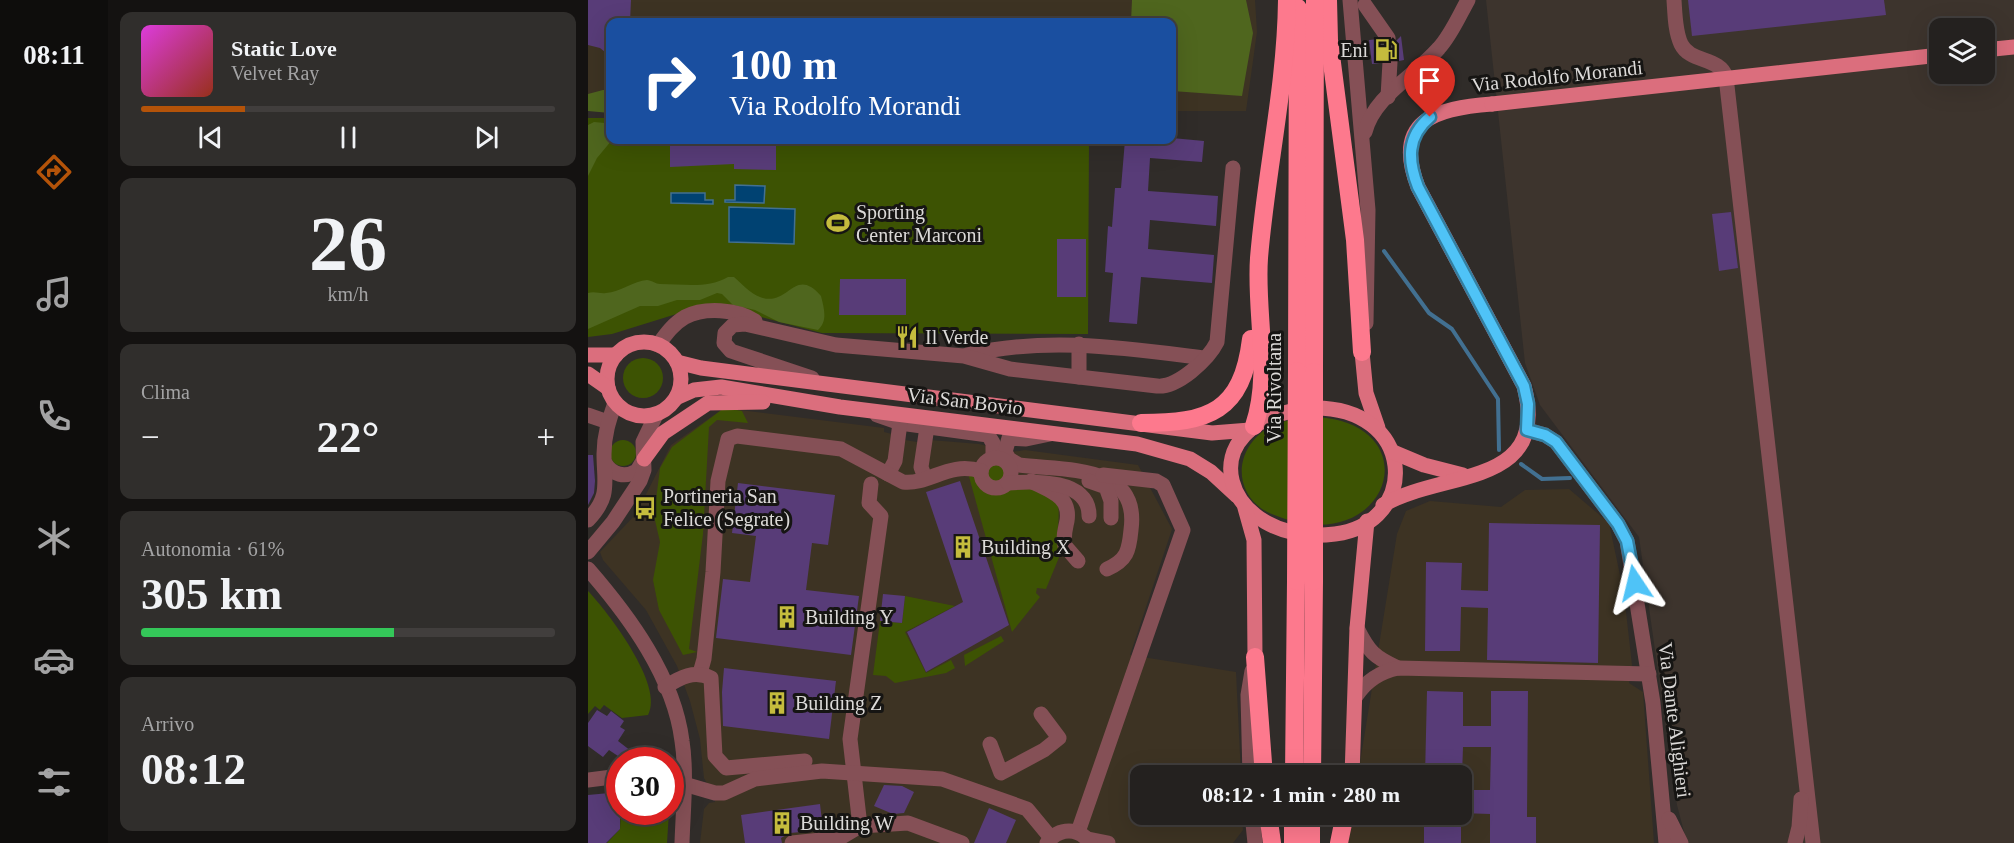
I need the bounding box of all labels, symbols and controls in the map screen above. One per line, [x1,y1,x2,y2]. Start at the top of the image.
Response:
map controls [1929,18,1995,84]
button: layers [1929,18,1995,84]
text: Static Love [231,36,337,61]
fuel station icon: Eni [1373,37,1399,63]
place label: Eni [1340,39,1368,61]
text: 08:11 [23,40,85,70]
icon: right [630,42,708,120]
text: 100 m [729,42,838,88]
pin [1404,55,1455,117]
street label: Via Rodolfo Morandi [1470,56,1644,96]
text: Velvet Ray [231,62,319,84]
icon: arrive [1413,64,1446,97]
text: Via Rodolfo Morandi [729,91,961,121]
icon: previous [194,121,227,154]
icon: pause [332,121,365,154]
icon: next [470,121,503,154]
icon: directions [33,151,75,193]
text: 26 [309,200,387,287]
place label: Sporting Center Marconi [856,201,983,246]
sports icon: Sporting Center Marconi [825,210,851,236]
icon: music [33,273,75,315]
text: km/h [327,283,369,305]
restaurant icon: Il Verde [894,324,920,350]
place label: Il Verde [925,326,989,348]
street label: Via Rivoltana [1263,333,1285,443]
text: Clima [141,381,190,403]
street label: Via San Bovio [906,383,1024,419]
icon: phone [33,395,75,437]
text: 22° [317,412,380,462]
text: − [141,419,160,455]
text: + [536,419,555,455]
place label: Portineria San Felice (Segrate) [663,485,790,531]
bus stop icon: Portineria San Felice (Segrate) [632,495,658,521]
icon: climate [33,517,75,559]
building icon: Building X [950,534,976,560]
place label: Building X [981,536,1071,559]
text: Autonomia · 61% [141,538,284,560]
position arrow [1603,551,1667,615]
text: 305 km [141,569,282,619]
building icon: Building Y [774,604,800,630]
place label: Building Y [805,606,894,629]
icon: car [33,639,75,681]
street label: Via Dante Alighieri [1654,641,1696,800]
building icon: Building Z [764,690,790,716]
place label: Building Z [795,692,882,715]
text: Arrivo [141,713,194,735]
text: 08:12 [141,744,246,794]
speed limit sign: 30 [606,747,684,825]
icon: filters [33,761,75,803]
text: 08:12 · 1 min · 280 m [1202,782,1400,807]
building icon: Building W [769,810,795,836]
place label: Building W [800,812,894,835]

